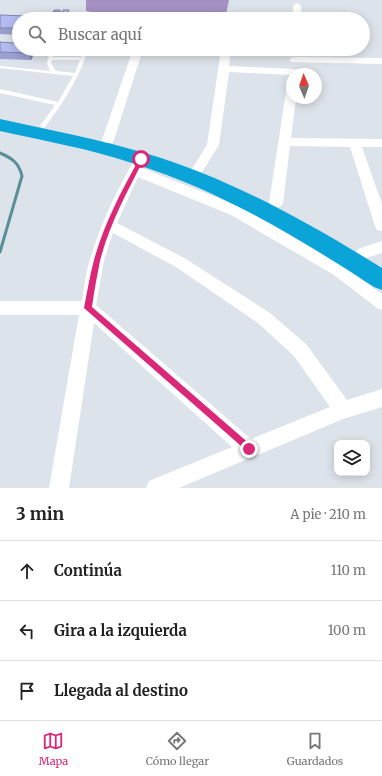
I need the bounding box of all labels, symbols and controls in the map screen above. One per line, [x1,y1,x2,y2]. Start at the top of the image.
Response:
search box [12,12,370,56]
icon: search [26,23,48,45]
text: Buscar aquí [58,25,142,44]
north arrow [286,68,322,104]
route start [132,150,150,168]
route end [240,440,258,458]
map controls [334,440,370,476]
button: layers [334,440,370,476]
text: 3 min [16,503,64,525]
text: A pie · 210 m [290,506,366,523]
icon: ahead [16,560,38,582]
text: Continúa [54,561,122,580]
text: 110 m [331,562,366,579]
icon: left [16,620,38,642]
text: Gira a la izquierda [54,621,187,640]
text: 100 m [328,622,366,639]
icon: arrive [16,680,38,702]
text: Llegada al destino [54,681,188,700]
tab: Mapa [39,730,68,768]
tab: Cómo llegar [146,730,209,768]
tab: Guardados [287,730,343,768]

